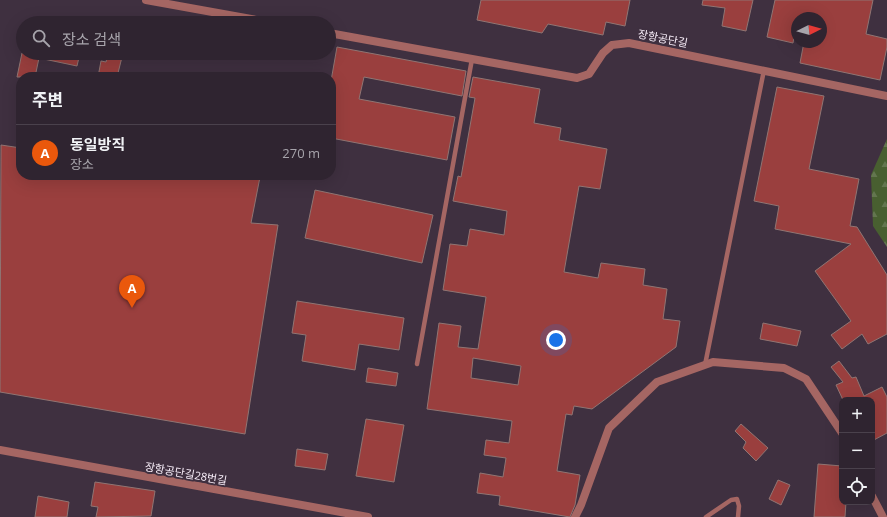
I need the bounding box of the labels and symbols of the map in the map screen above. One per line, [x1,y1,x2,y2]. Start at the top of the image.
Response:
north arrow [791,12,827,48]
street label: 장항공단길 [637,26,689,50]
pin: A [119,275,145,308]
your location [546,330,566,350]
street label: 장항공단길28번길 [144,458,228,488]

